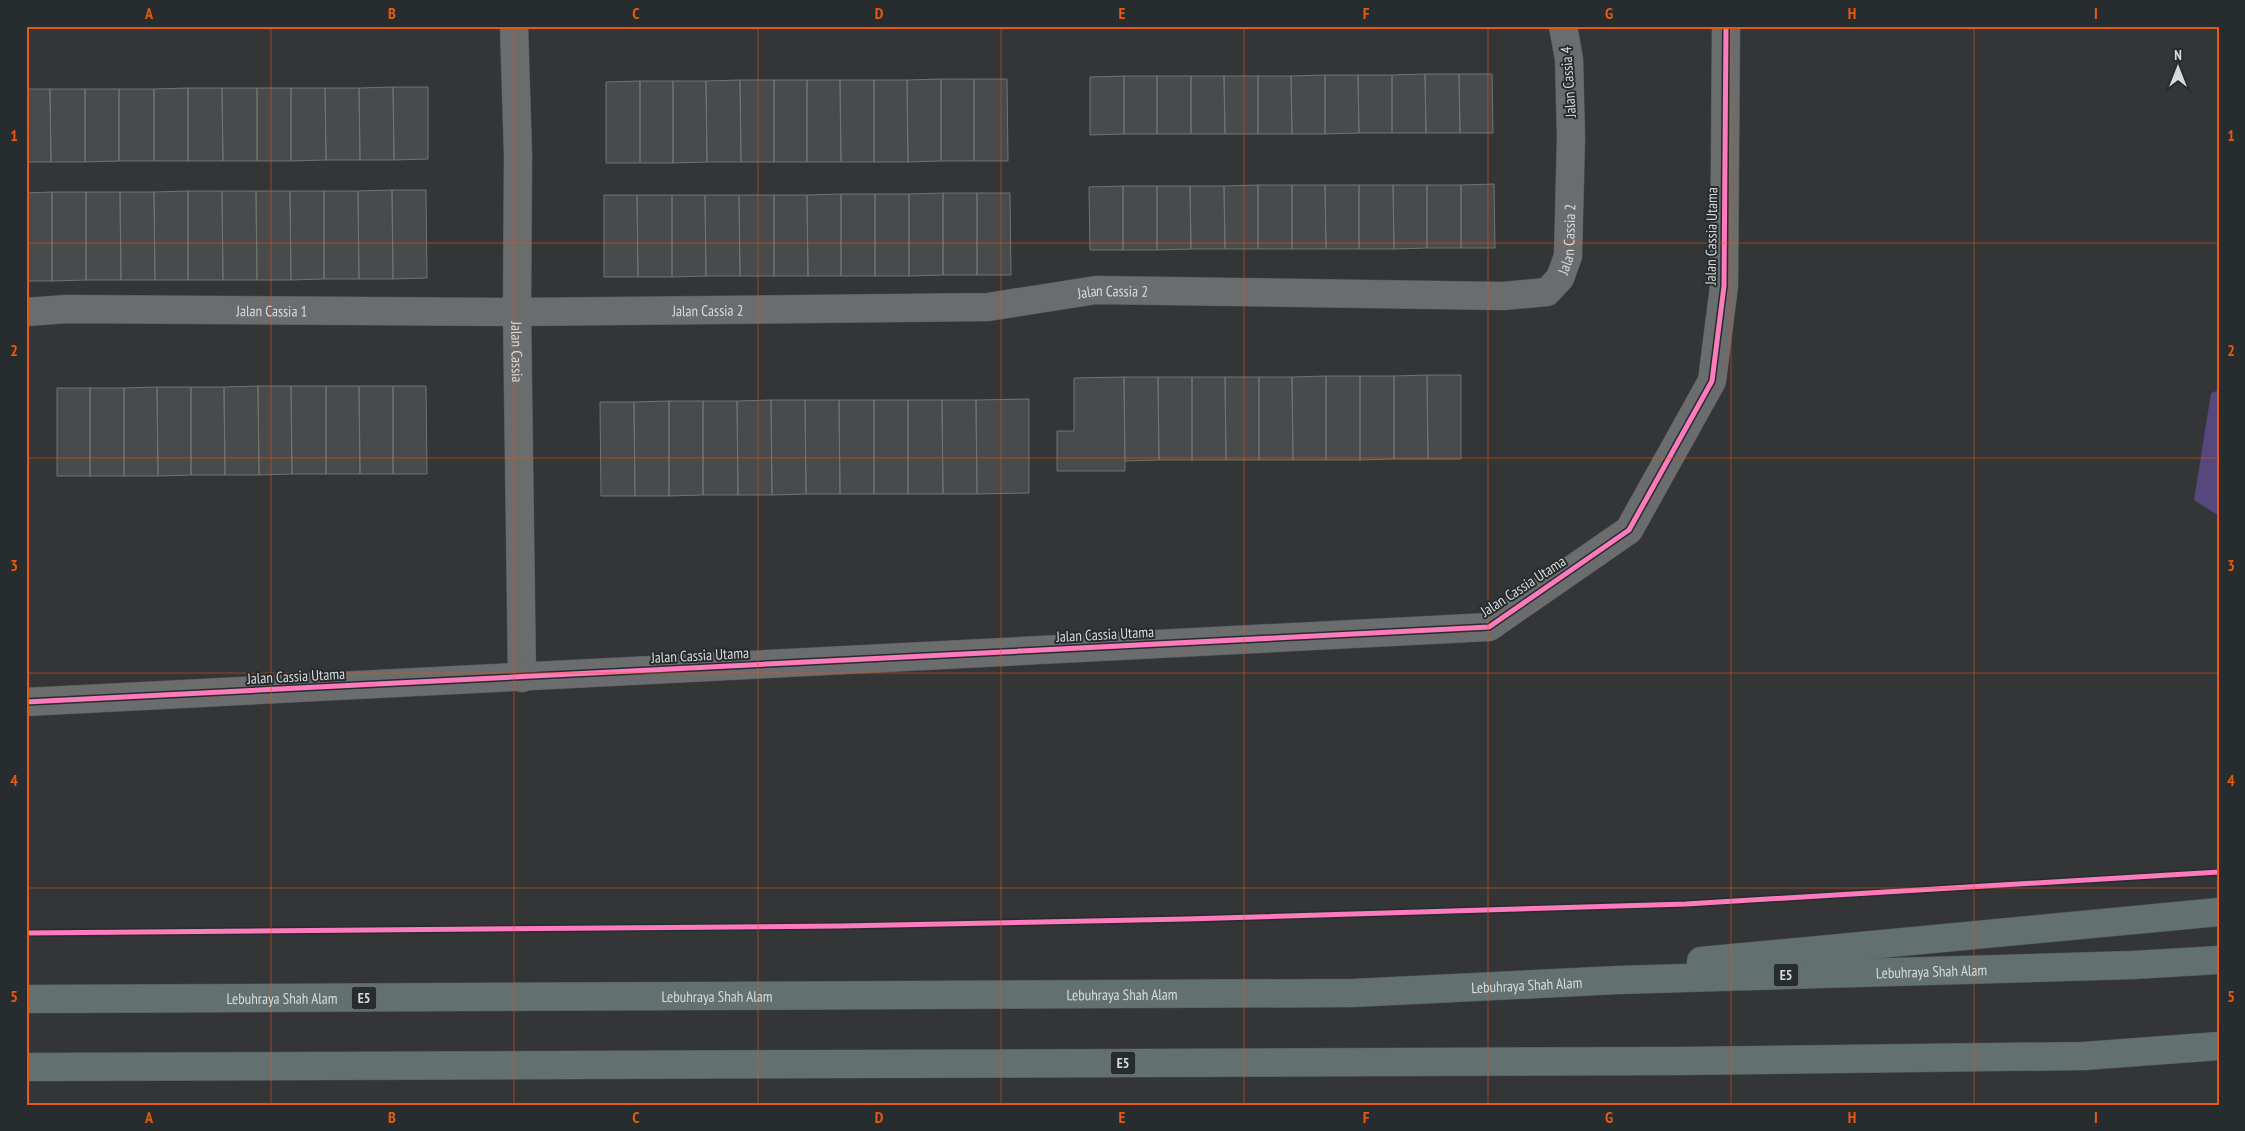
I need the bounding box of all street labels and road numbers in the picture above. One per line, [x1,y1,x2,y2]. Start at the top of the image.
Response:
street label: Jalan Cassia 4 [1556,46,1580,119]
street label: Jalan Cassia Utama [1701,187,1721,286]
street label: Jalan Cassia 2 [1552,203,1579,278]
street label: Jalan Cassia 2 [1075,281,1148,302]
street label: Jalan Cassia 2 [671,300,743,320]
street label: Jalan Cassia 1 [235,301,307,320]
street label: Jalan Cassia [508,320,527,383]
street label: Jalan Cassia Utama [1476,551,1569,621]
street label: Jalan Cassia Utama [1055,622,1154,646]
street label: Jalan Cassia Utama [650,643,749,667]
street label: Jalan Cassia Utama [246,664,345,688]
street label: Lebuhraya Shah Alam [1876,960,1987,982]
road number: E5 [1774,964,1798,986]
street label: Lebuhraya Shah Alam [1471,972,1583,997]
street label: Lebuhraya Shah Alam [1066,984,1178,1004]
road number: E5 [352,986,376,1010]
street label: Lebuhraya Shah Alam [661,986,773,1006]
street label: Lebuhraya Shah Alam [226,988,338,1008]
road number: E5 [1110,1052,1136,1074]

